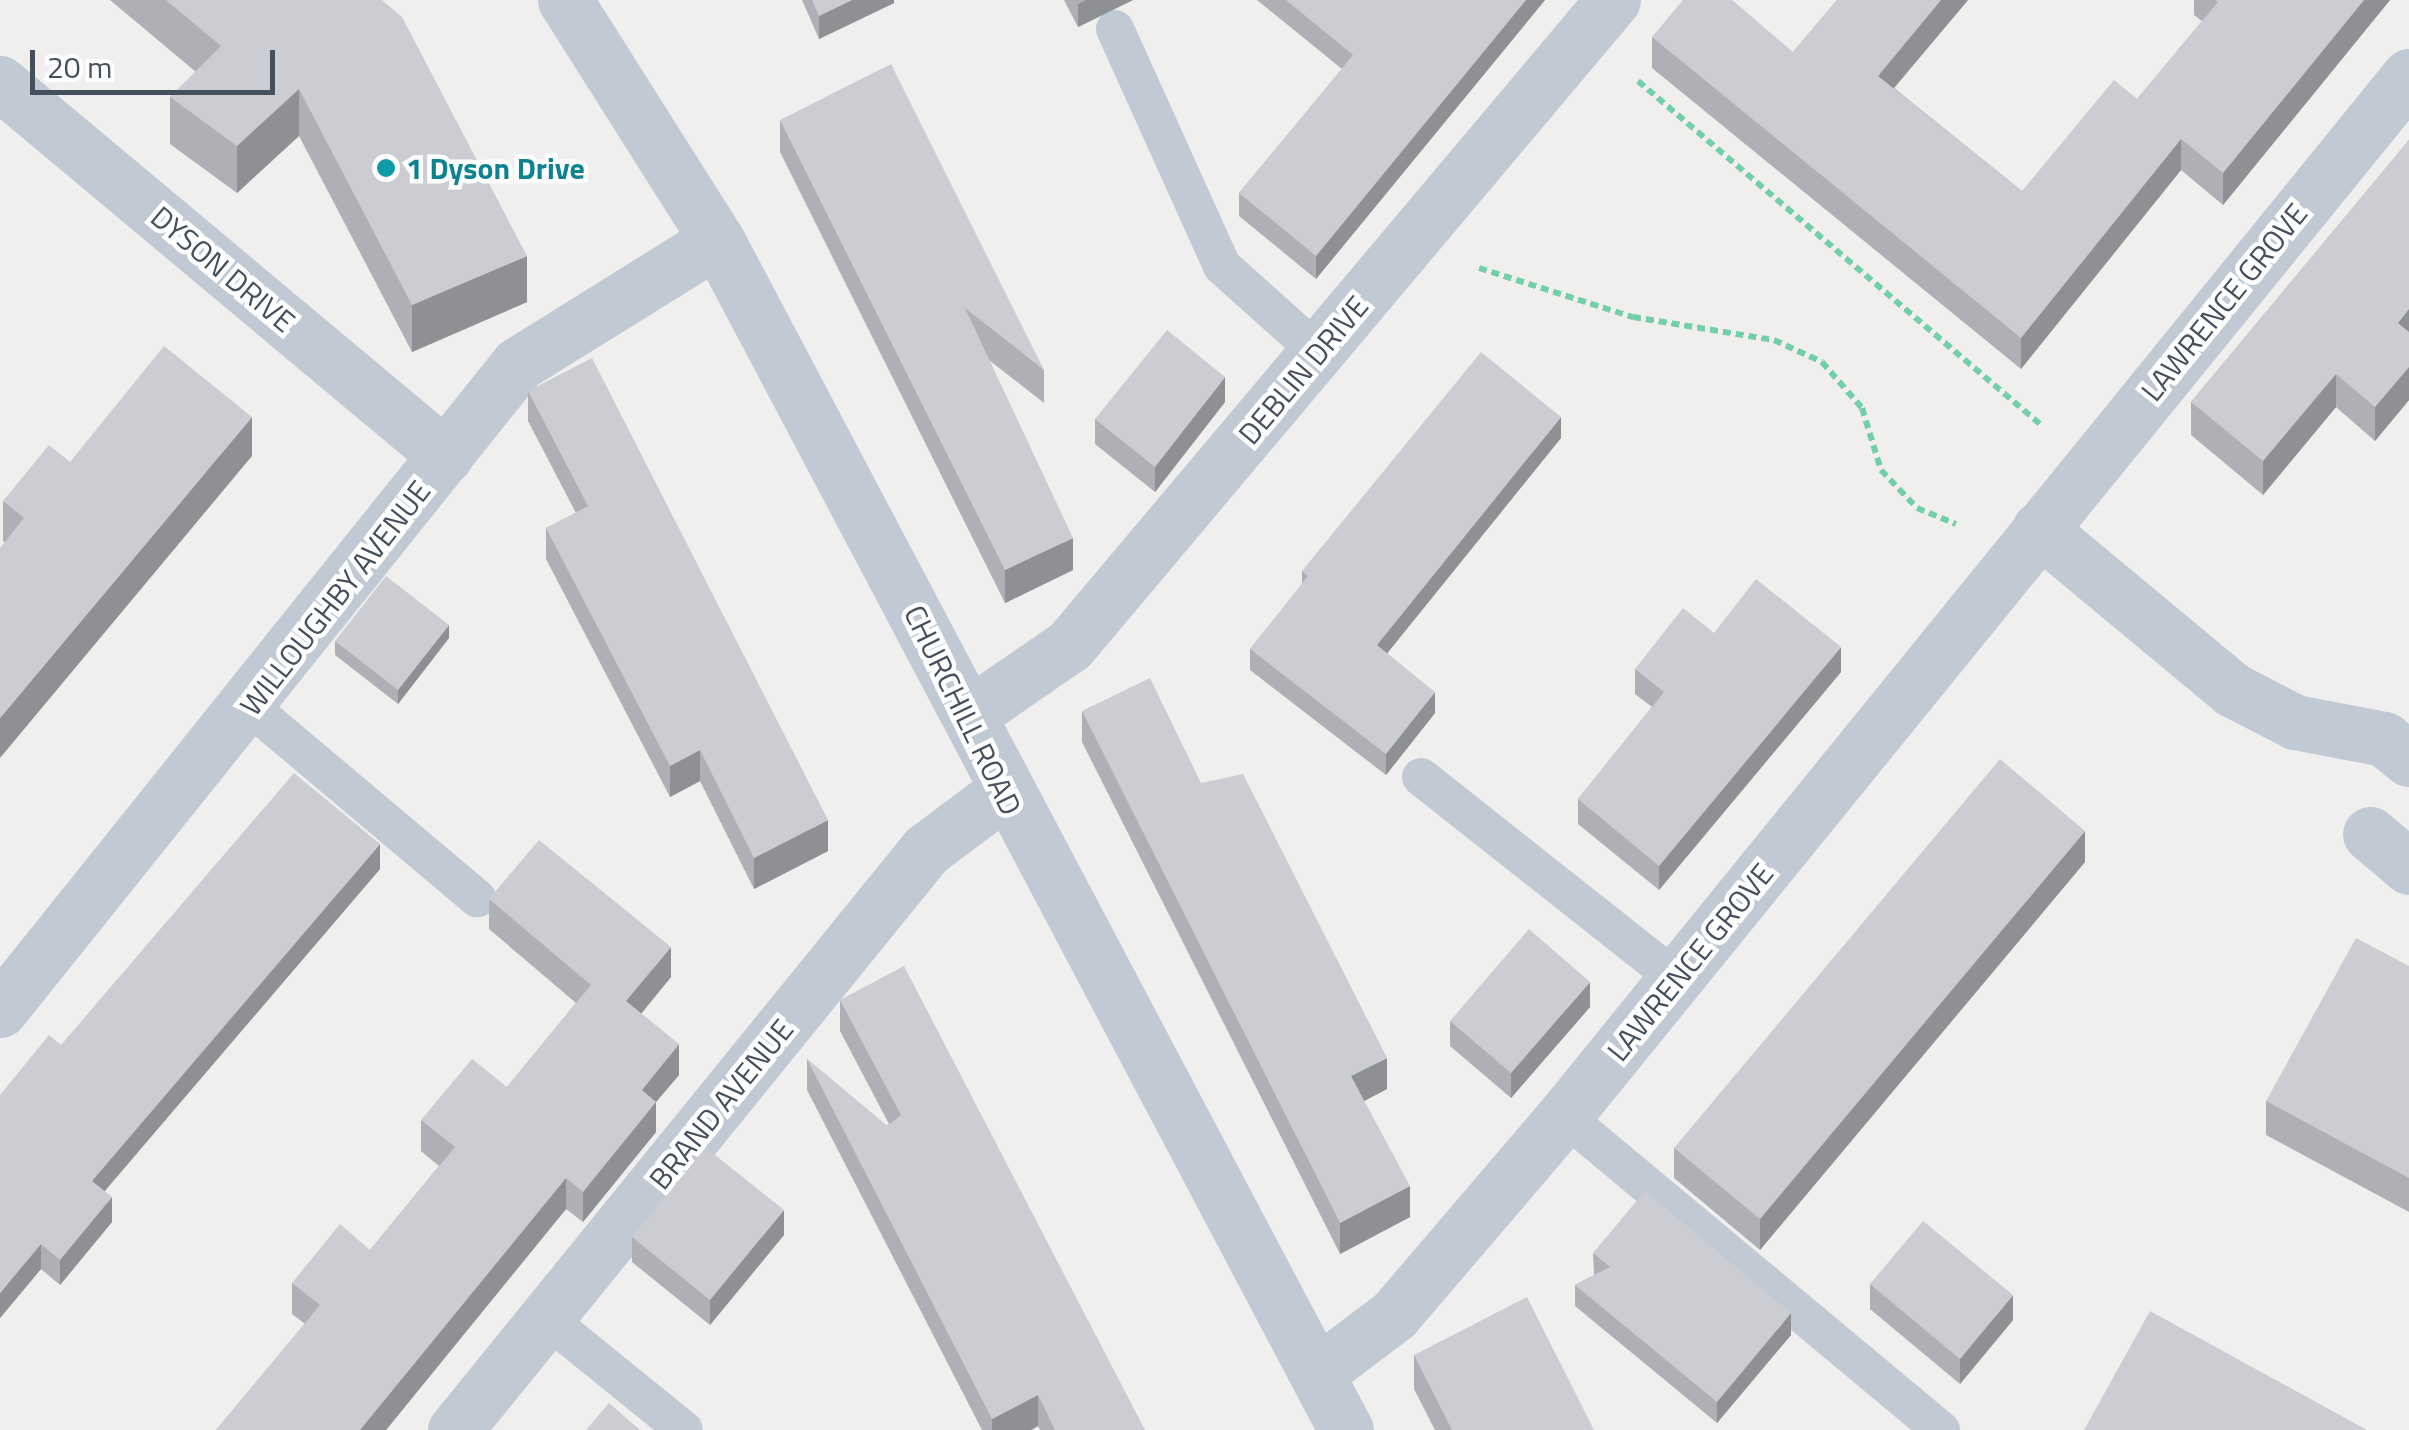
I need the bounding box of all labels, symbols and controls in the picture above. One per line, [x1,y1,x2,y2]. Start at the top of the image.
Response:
scale bar [35,30,280,92]
text: 20 m [47,44,112,90]
place label: 1 Dyson Drive [406,150,585,186]
marker: 1 Dyson Drive [375,157,397,179]
street label: LAWRENCE GROVE [2133,196,2315,408]
street label: DYSON DRIVE [144,199,302,339]
street label: DEBLIN DRIVE [1231,289,1375,451]
street label: WILLOUGHBY AVENUE [232,474,438,722]
street label: CHURCHILL ROAD [897,599,1029,821]
street label: LAWRENCE GROVE [1599,856,1781,1068]
street label: BRAND AVENUE [642,1012,800,1196]

